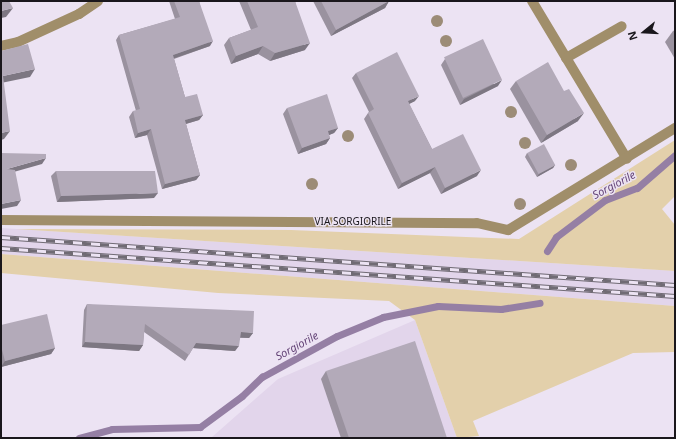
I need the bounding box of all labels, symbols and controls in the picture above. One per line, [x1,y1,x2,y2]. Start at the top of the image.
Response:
north arrow [624,12,664,52]
text: N [624,29,641,42]
water label: Sorgiorile [590,168,638,202]
street label: VIA SORGIORILE [315,216,391,228]
water label: Sorgiorile [273,329,321,363]

